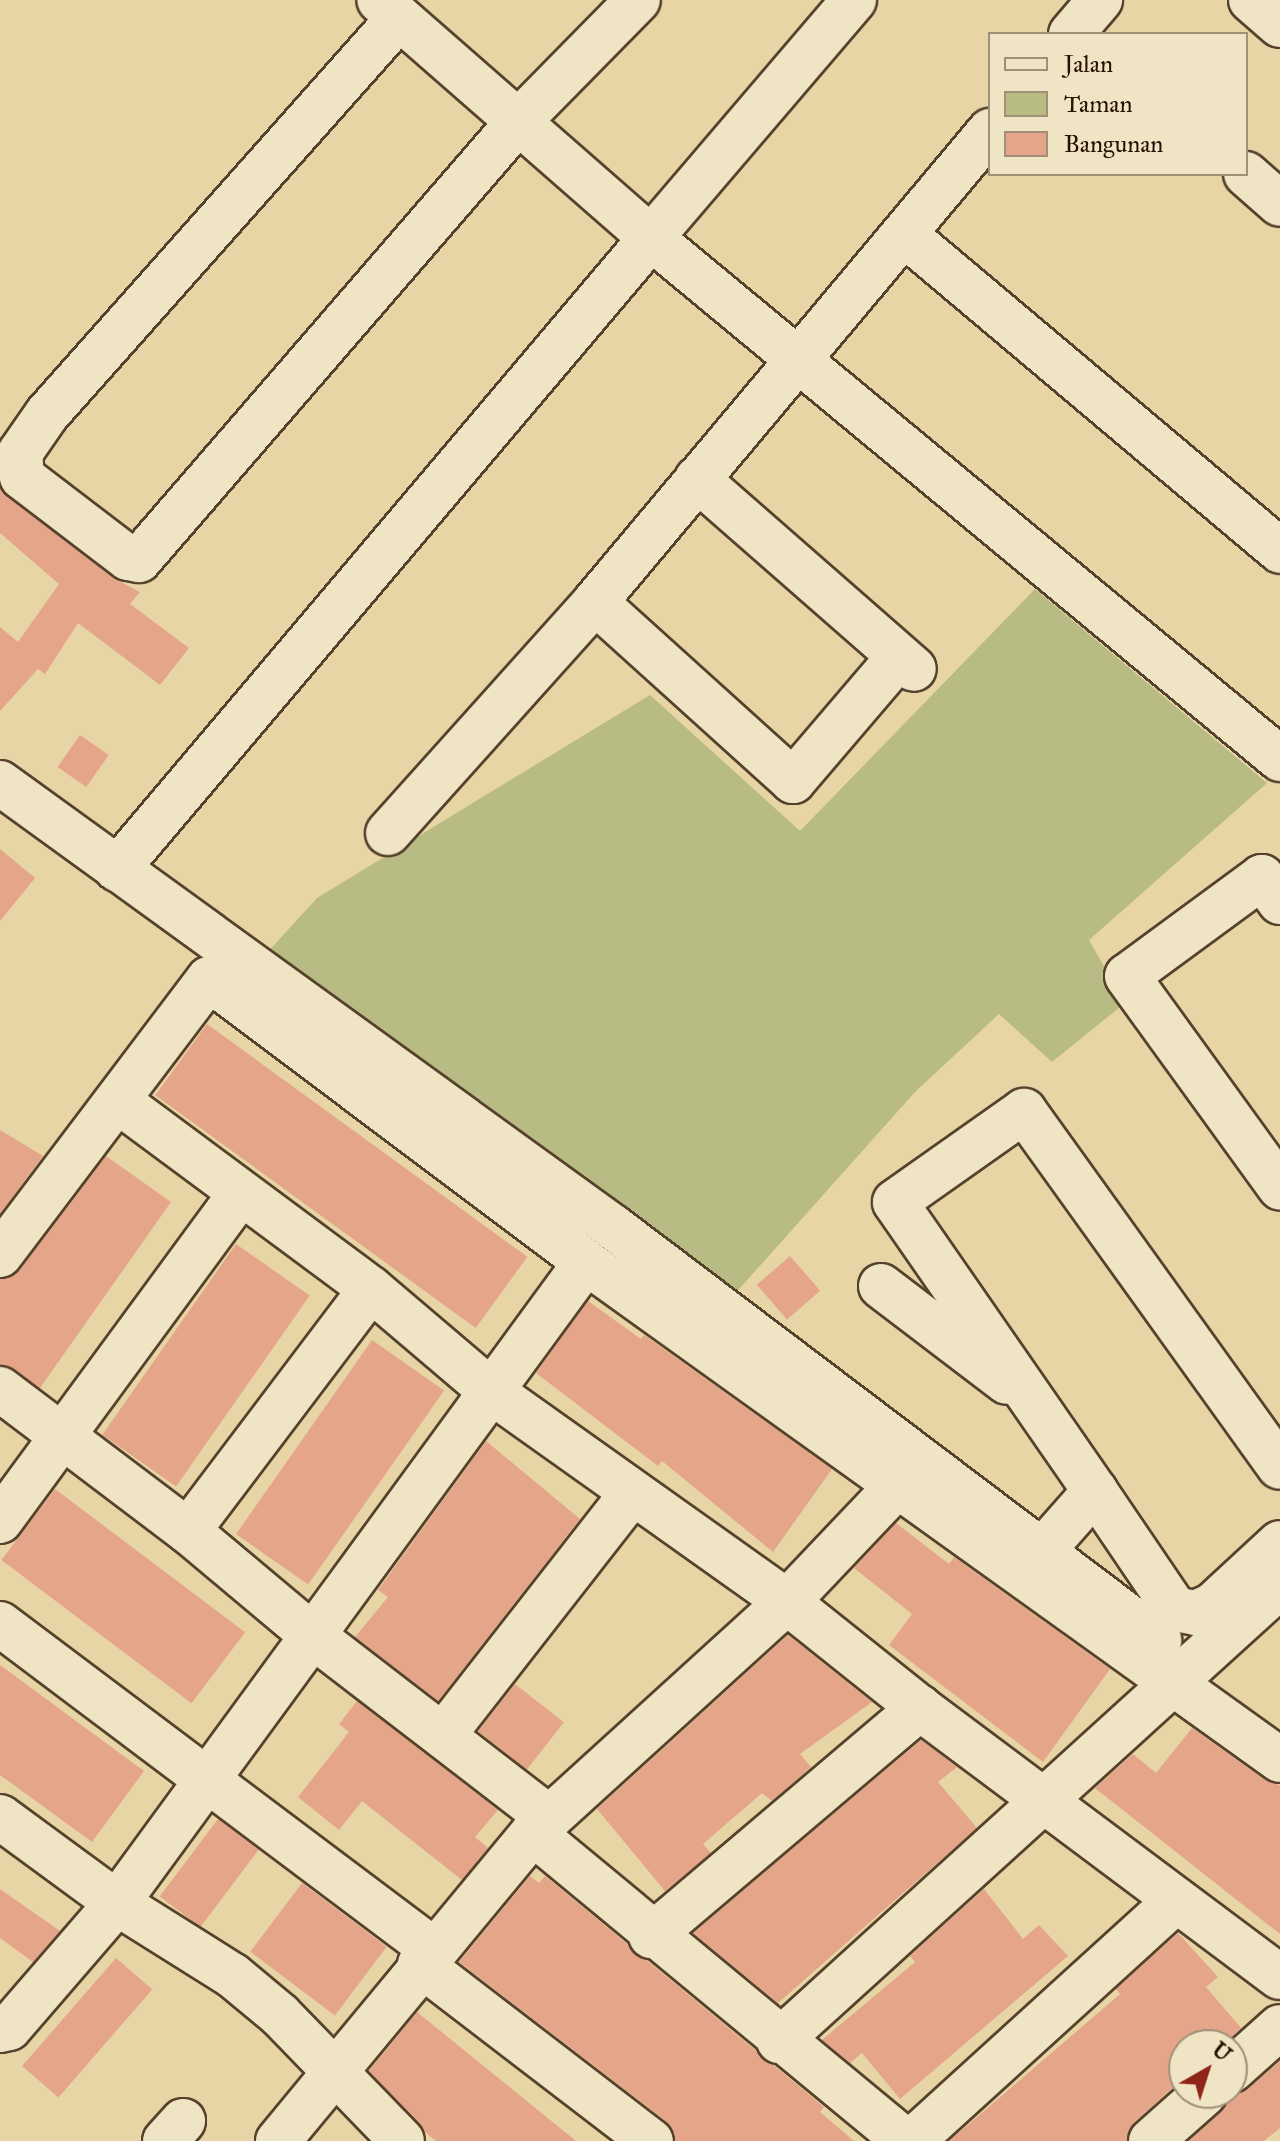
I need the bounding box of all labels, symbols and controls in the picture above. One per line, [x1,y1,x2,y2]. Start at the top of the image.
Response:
legend [988,32,1248,176]
text: Jalan [1064,49,1113,79]
text: Taman [1064,89,1132,119]
text: Bangunan [1064,129,1163,159]
north arrow [1168,2029,1248,2109]
text: U [1207,2036,1237,2067]

